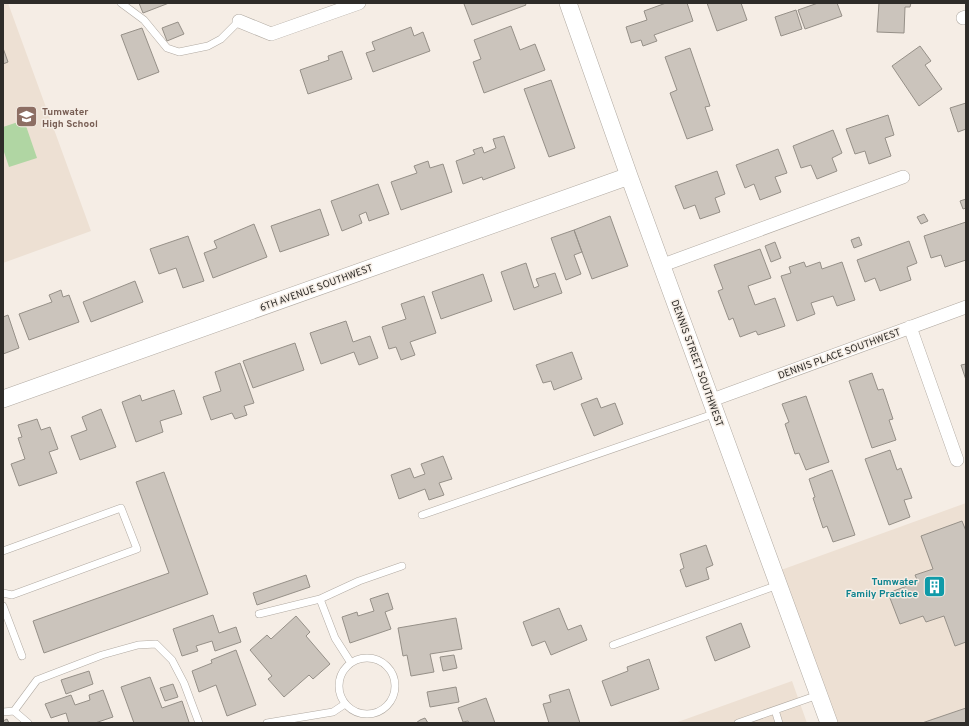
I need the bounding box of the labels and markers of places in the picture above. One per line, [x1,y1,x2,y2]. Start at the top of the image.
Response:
school or university icon: Tumwater High School [13,104,39,130]
place label: Tumwater High School [42,106,98,131]
building icon: Tumwater Family Practice [921,574,947,600]
place label: Tumwater Family Practice [846,576,919,601]

